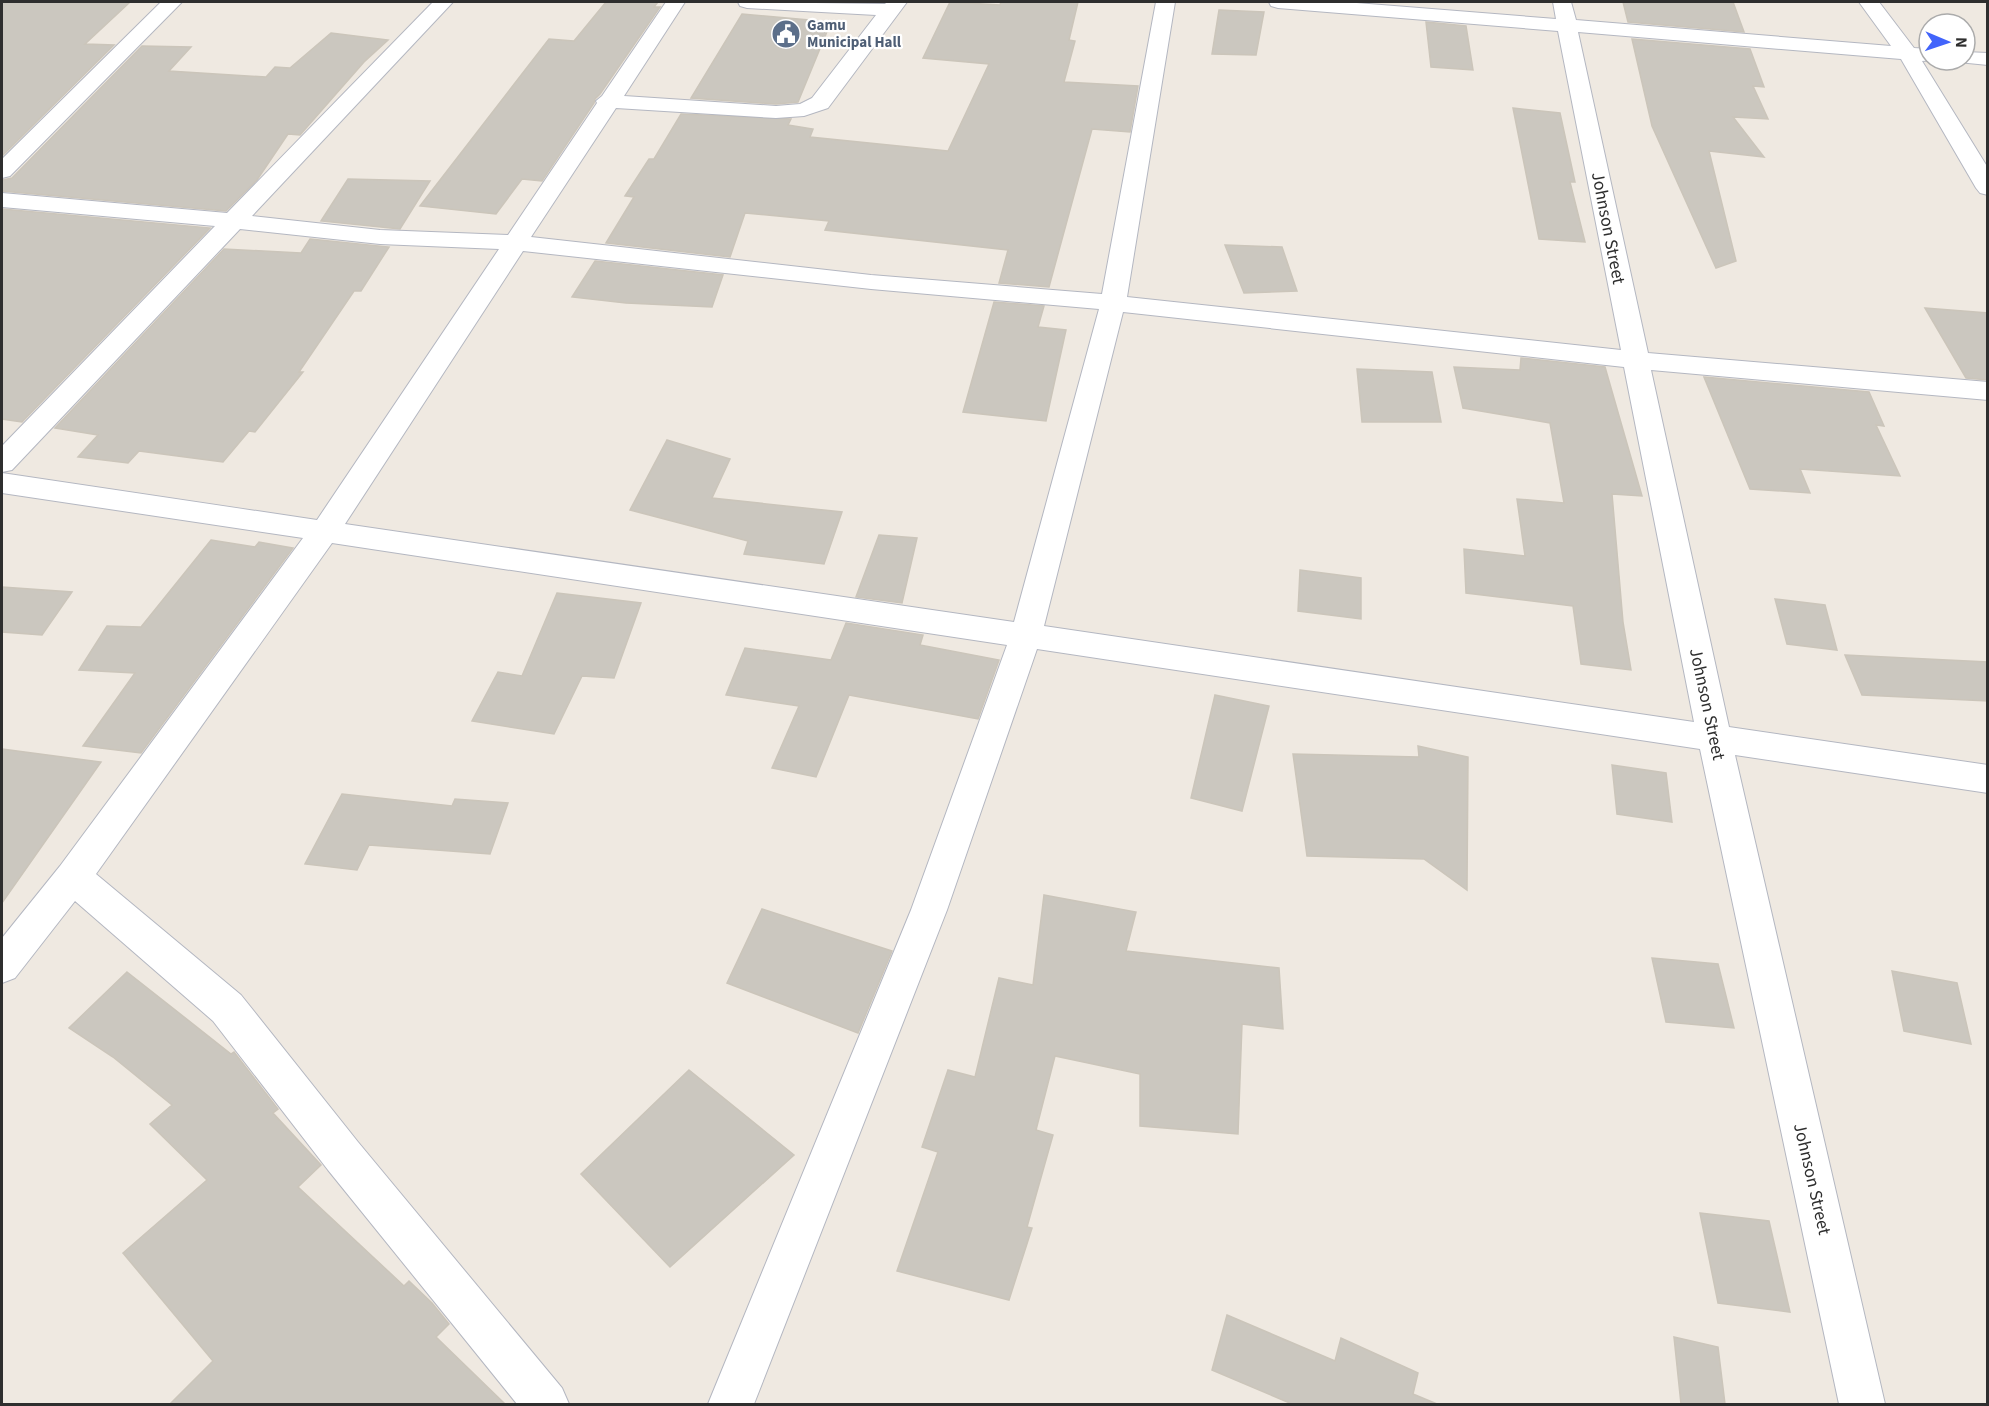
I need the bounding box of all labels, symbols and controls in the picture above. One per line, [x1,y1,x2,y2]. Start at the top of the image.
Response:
north arrow [1917,12,1977,72]
place label: Gamu Municipal Hall [807,15,902,53]
public building icon: Gamu Municipal Hall [770,18,802,50]
text: N [1950,37,1972,48]
street label: Johnson Street [1585,170,1631,286]
street label: Johnson Street [1683,646,1731,762]
street label: Johnson Street [1787,1121,1837,1237]

